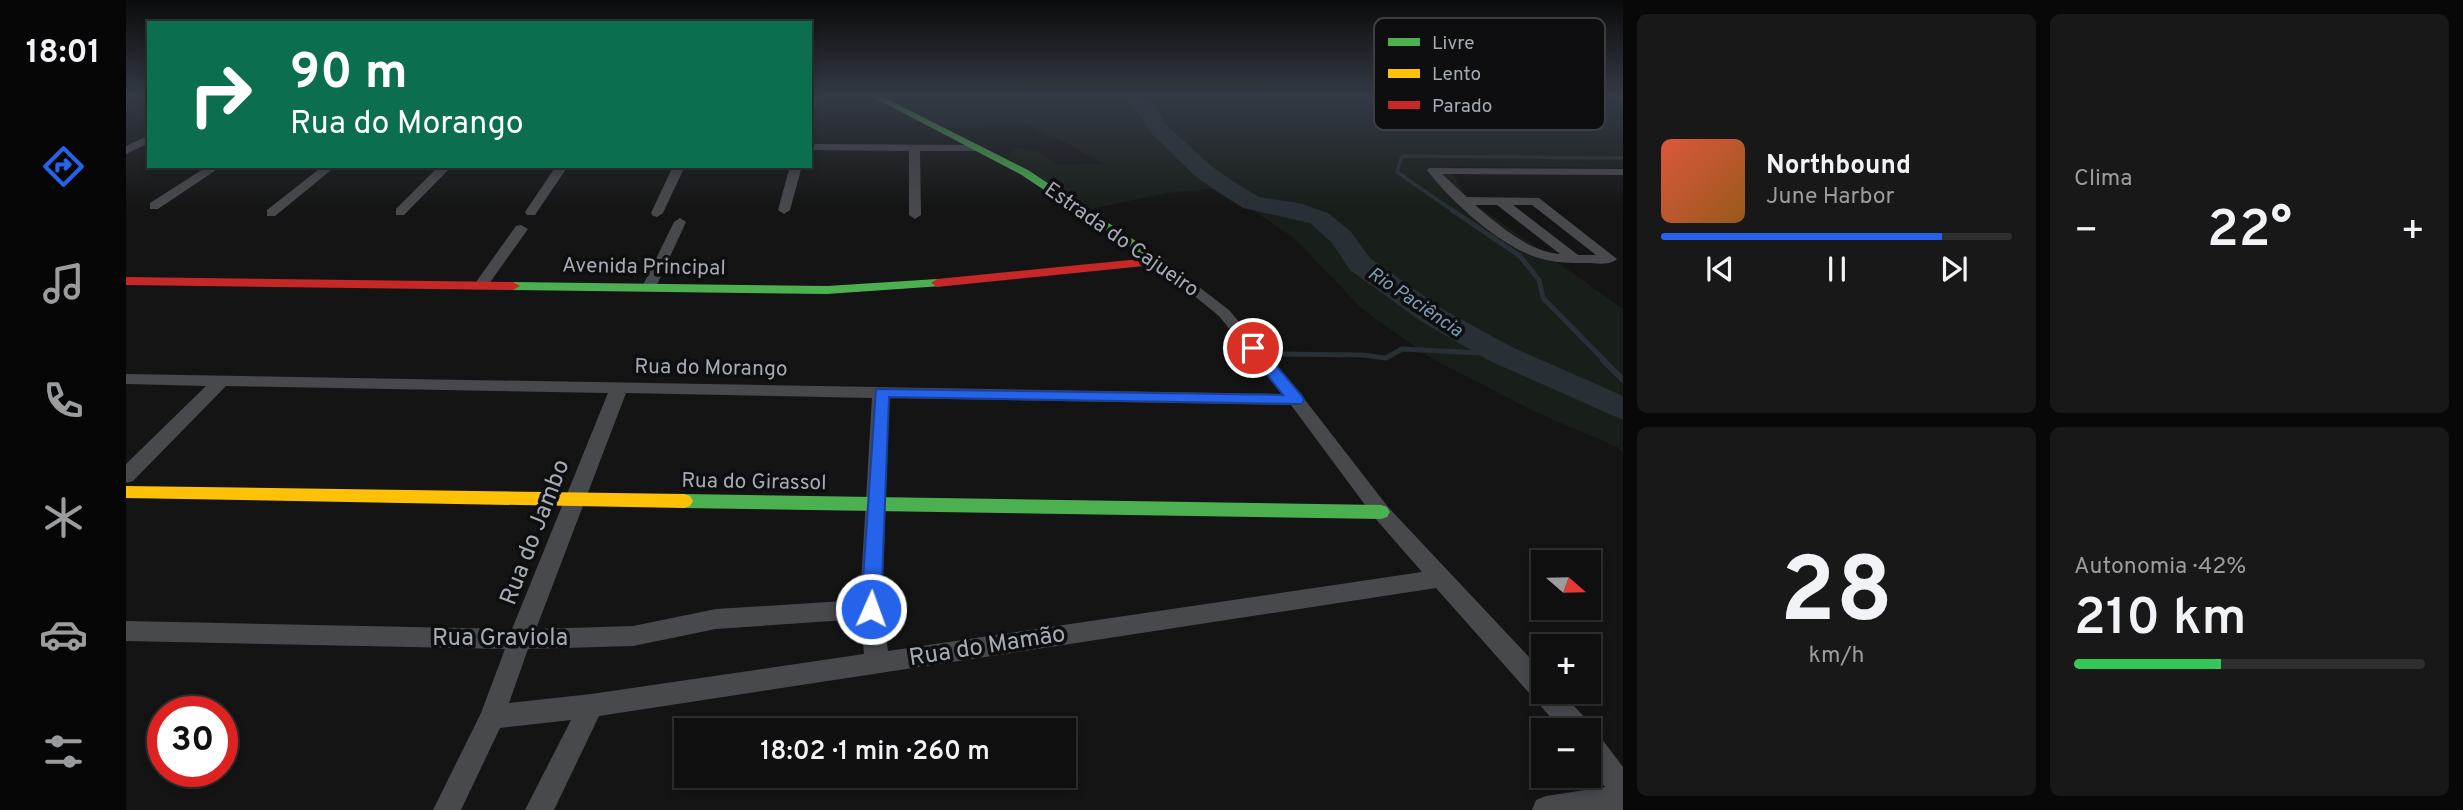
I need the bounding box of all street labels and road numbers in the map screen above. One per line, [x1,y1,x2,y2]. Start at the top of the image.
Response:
street label: Estrada do Cajueiro [1039,177,1204,304]
street label: Avenida Principal [562,253,726,282]
street label: Rua do Morango [634,354,788,383]
street label: Rua do Jambo [494,456,577,610]
street label: Rua do Girassol [681,468,827,497]
street label: Rua do Mamão [907,620,1068,674]
street label: Rua Graviola [432,624,568,654]

